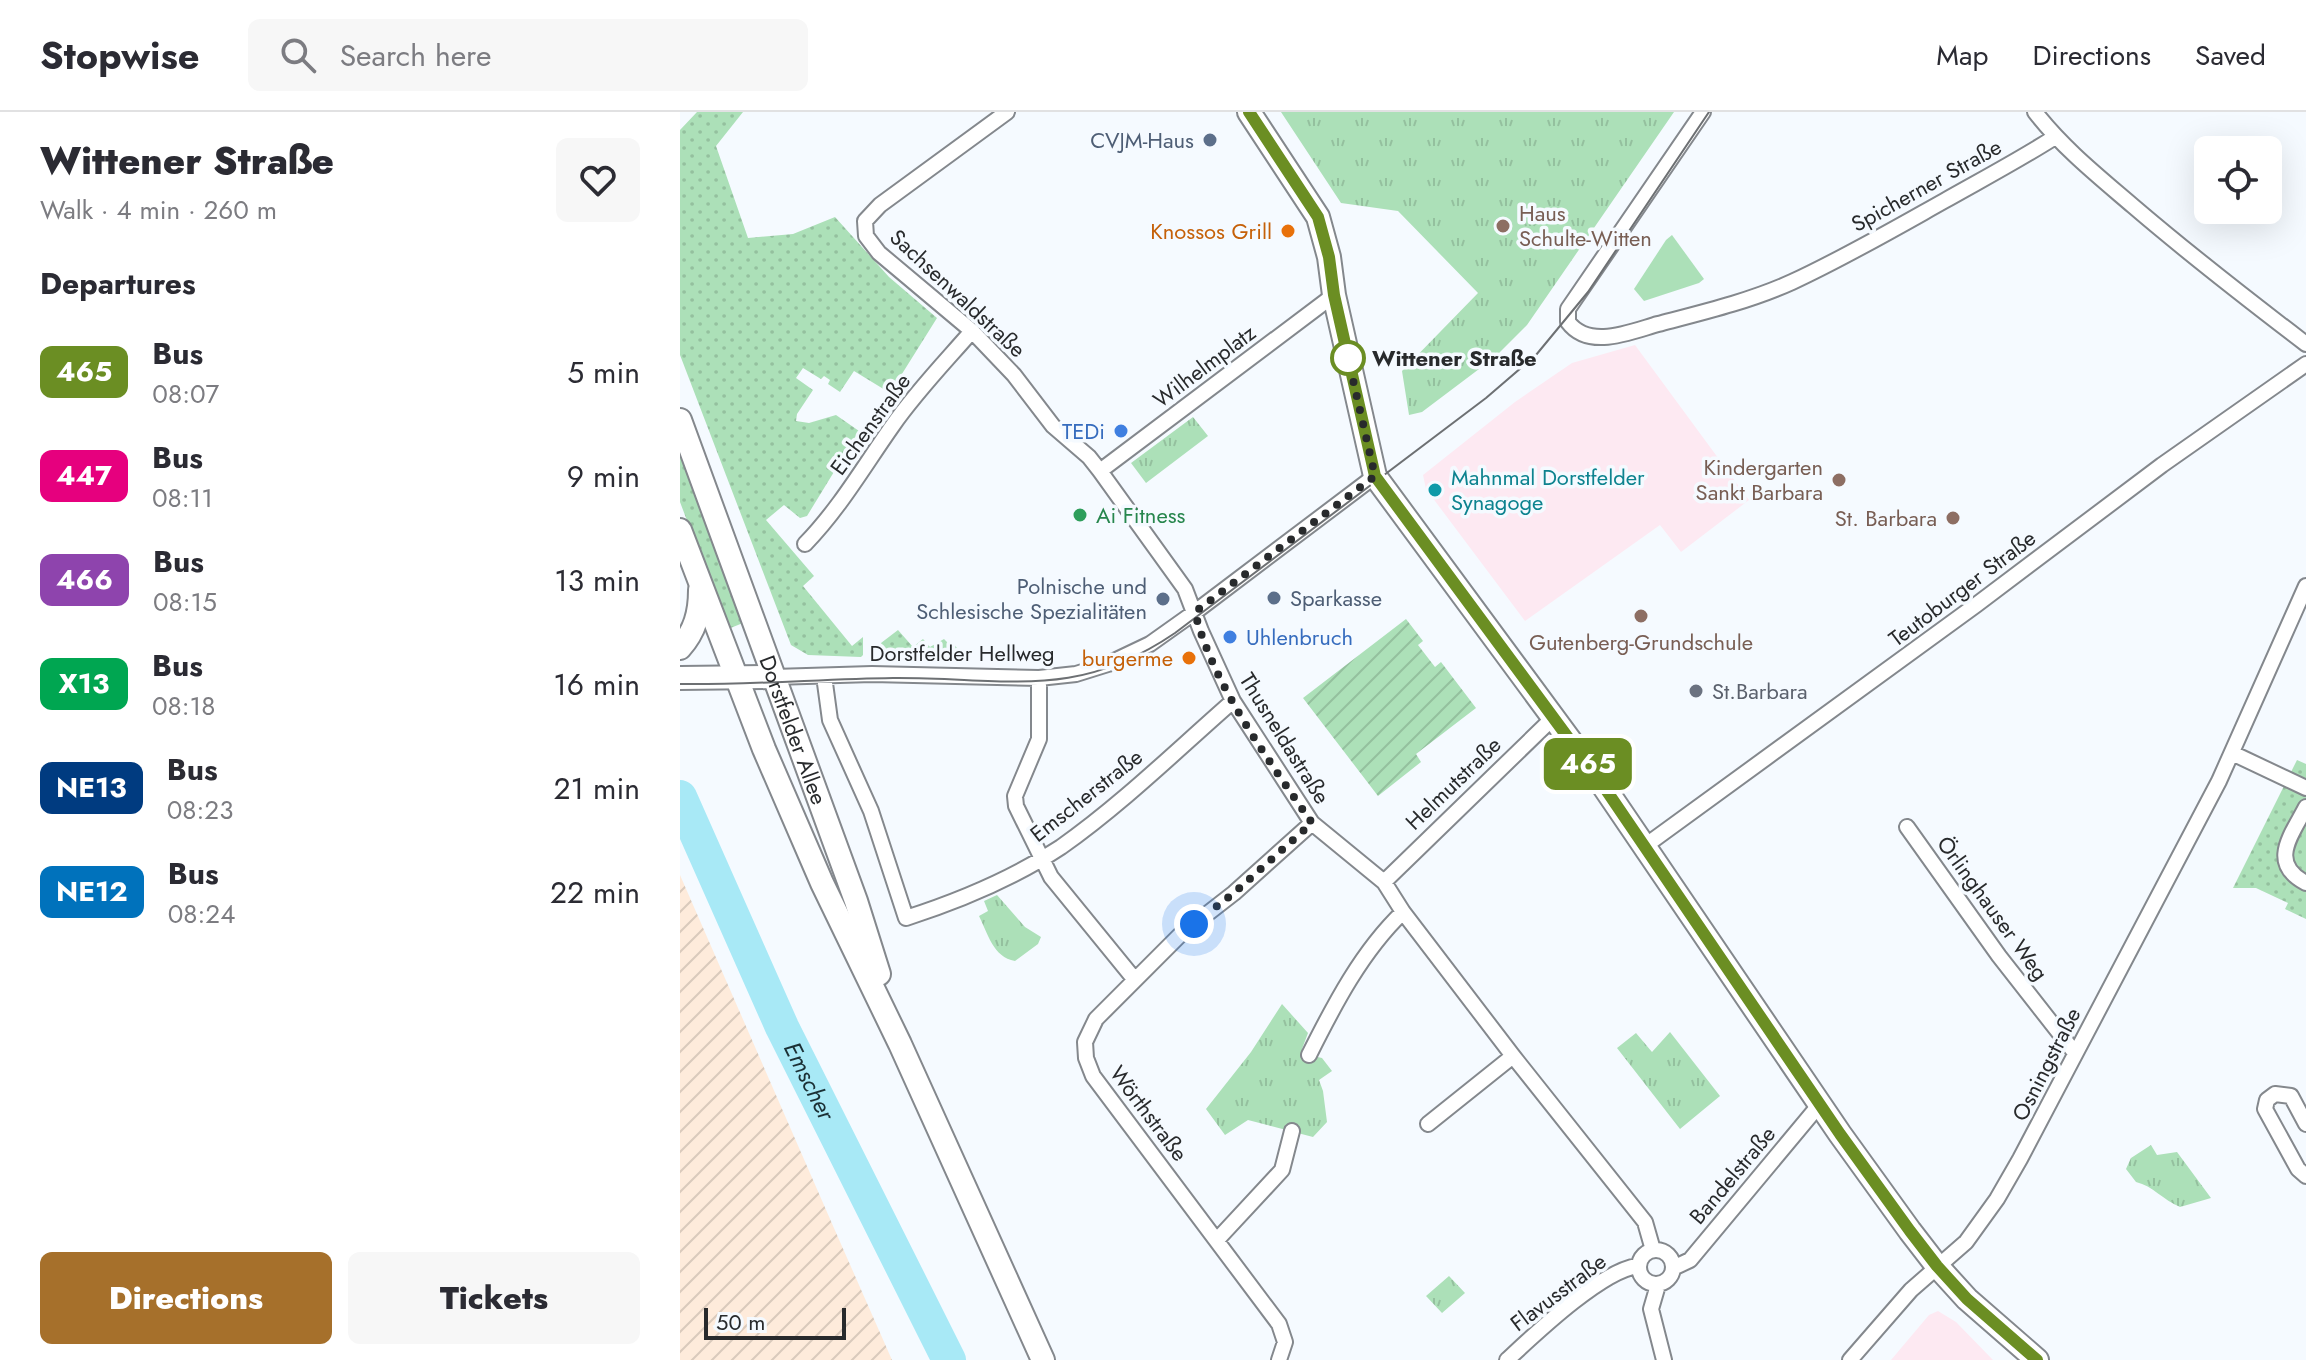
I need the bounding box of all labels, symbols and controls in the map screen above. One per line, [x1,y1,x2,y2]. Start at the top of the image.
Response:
search box [248,19,808,91]
text: Stopwise [40,28,200,83]
icon: search [276,33,320,77]
text: Search here [340,34,491,77]
text: Map [1936,35,1988,76]
text: Directions [2032,35,2151,76]
text: Saved [2195,35,2266,76]
place label: CVJM-Haus [1090,124,1194,156]
street label: Spicherner Straße [1845,130,2007,240]
marker: CVJM-Haus [1201,131,1219,149]
text: Wittener Straße [40,133,334,188]
map controls [2194,136,2282,224]
button: locate [2194,136,2282,224]
button: heart [556,138,640,222]
text: Walk · 4 min · 260 m [40,191,277,229]
place label: Haus Schulte-Witten [1519,197,1652,254]
place label: Knossos Grill [1150,215,1272,247]
marker: Haus Schulte-Witten [1494,217,1512,235]
street label: Sachsenwaldstraße [883,221,1033,365]
marker: Knossos Grill [1279,222,1297,240]
text: Departures [40,262,196,305]
street label: Wilhelmplatz [1146,317,1262,415]
text: Bus [152,332,203,375]
marker: Wittener Straße [1331,341,1365,375]
place label: Wittener Straße [1372,342,1537,374]
text: 465 [56,351,112,392]
text: 5 min [567,351,640,394]
street label: Eichenstraße [822,367,918,481]
text: 08:07 [152,375,219,413]
place label: TEDi [1062,415,1105,447]
marker: TEDi [1112,422,1130,440]
text: Bus [152,436,203,479]
place label: Kindergarten Sankt Barbara [1696,451,1823,508]
text: 447 [56,455,112,496]
text: 9 min [567,455,640,498]
place label: Mahnmal Dorstfelder Synagoge [1451,461,1645,518]
marker: Kindergarten Sankt Barbara [1830,471,1848,489]
text: 08:11 [152,479,213,517]
marker: Mahnmal Dorstfelder Synagoge [1426,481,1444,499]
place label: Ai Fitness [1096,499,1186,531]
place label: St. Barbara [1835,502,1937,534]
marker: Ai Fitness [1071,506,1089,524]
marker: St. Barbara [1944,509,1962,527]
street label: Teutoburger Straße [1882,522,2042,654]
text: Bus [153,540,204,583]
text: 466 [56,559,113,600]
text: 13 min [554,559,640,602]
place label: Polnische und Schlesische Spezialitäten [916,570,1147,627]
place label: Sparkasse [1290,582,1382,614]
text: 08:15 [153,583,217,621]
marker: Sparkasse [1265,589,1283,607]
marker: Polnische und Schlesische Spezialitäten [1154,590,1172,608]
marker: Gutenberg-Grundschule [1632,607,1650,625]
place label: Uhlenbruch [1246,621,1353,653]
place label: Gutenberg-Grundschule [1529,626,1753,658]
marker: Uhlenbruch [1221,628,1239,646]
street label: Dorstfelder Hellweg [869,637,1055,669]
place label: burgerme [1082,642,1173,674]
text: Bus [152,644,203,687]
marker: burgerme [1180,649,1198,667]
street label: Dorstfelder Allee [751,651,835,809]
text: X13 [59,663,109,704]
text: 16 min [553,663,640,706]
street label: Thusneldastraße [1232,666,1338,810]
place label: St.Barbara [1712,675,1808,707]
marker: St.Barbara [1687,682,1705,700]
text: 08:18 [152,687,216,725]
street label: Helmutstraße [1398,729,1508,837]
line badge: 465 [1542,738,1634,790]
street label: Emscherstraße [1023,741,1149,849]
text: 465 [1560,743,1616,784]
text: Bus [167,748,218,791]
text: NE13 [56,767,127,808]
text: 21 min [553,767,640,810]
text: 08:23 [167,791,233,829]
street label: Örlinghauser Weg [1930,829,2056,987]
text: Bus [168,852,219,895]
text: NE12 [56,871,128,912]
text: 22 min [550,871,640,914]
text: 08:24 [168,895,235,933]
your location [1174,904,1214,944]
street label: Osningstraße [2004,1002,2088,1126]
water label: Emscher [775,1035,845,1128]
street label: Wörthstraße [1102,1058,1196,1168]
street label: Bandelstraße [1681,1119,1783,1231]
street label: Flavusstraße [1503,1245,1613,1339]
button: Directions [40,1252,332,1344]
button: Tickets [348,1252,640,1344]
scale bar [704,1304,846,1340]
text: 50 m [716,1306,765,1338]

